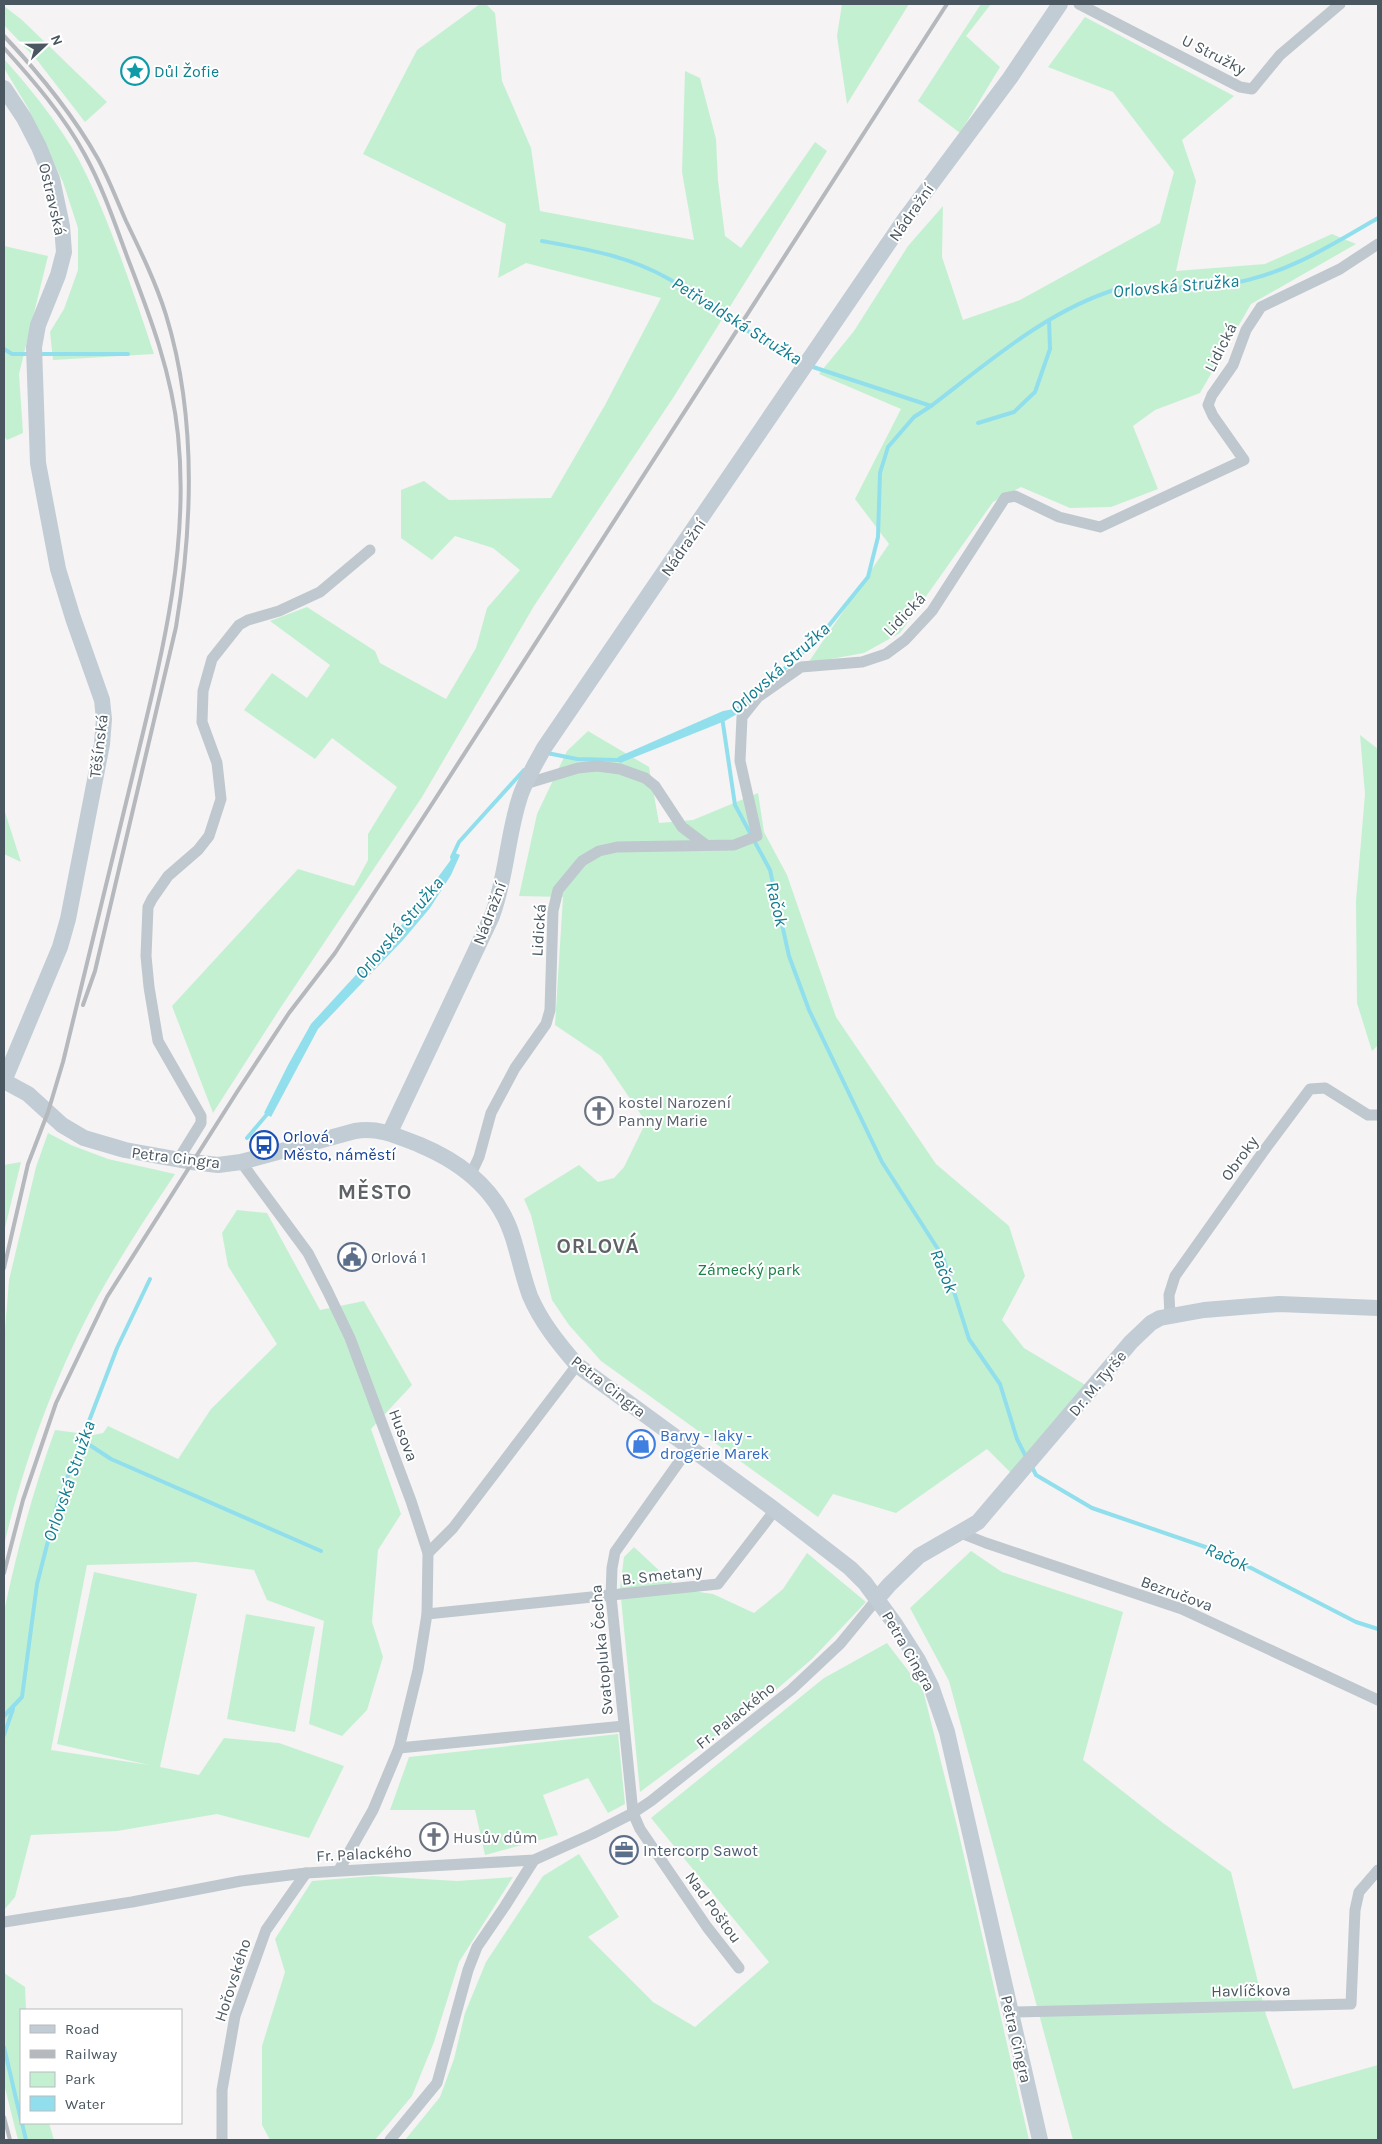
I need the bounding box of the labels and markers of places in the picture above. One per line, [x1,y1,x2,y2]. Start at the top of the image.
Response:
place icon: Důl Žofie [120,56,150,86]
place label: Důl Žofie [154,62,219,81]
place label: kostel Narození Panny Marie [618,1093,731,1130]
church icon: kostel Narození Panny Marie [584,1096,614,1126]
place label: Orlová, Město, náměstí [283,1127,396,1164]
bus stop icon: Orlová, Město, náměstí [249,1130,279,1160]
public building icon: Orlová 1 [337,1242,367,1272]
place label: Orlová 1 [371,1248,426,1267]
place label: Barvy - laky - drogerie Marek [660,1426,769,1463]
shop icon: Barvy - laky - drogerie Marek [626,1429,656,1459]
church icon: Husův dům [419,1822,449,1852]
place label: Husův dům [453,1828,537,1847]
office icon: Intercorp Sawot [609,1835,639,1865]
place label: Intercorp Sawot [643,1841,758,1860]

